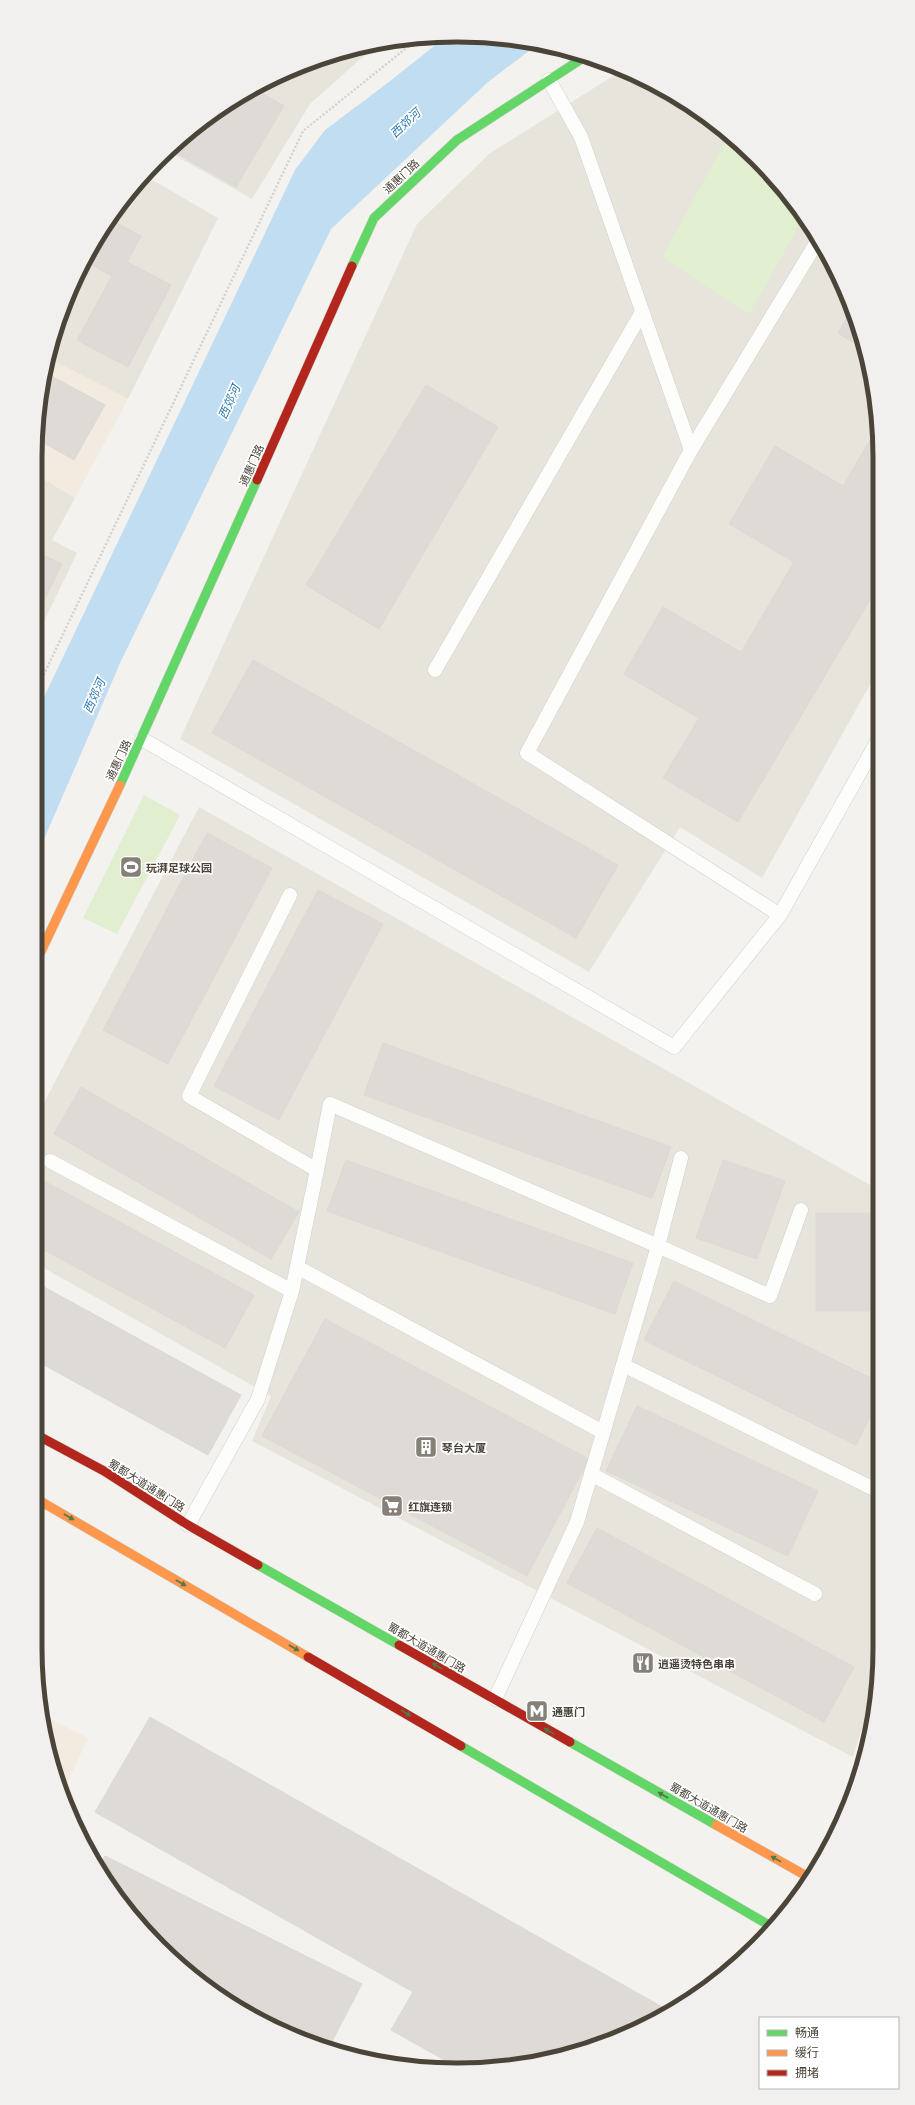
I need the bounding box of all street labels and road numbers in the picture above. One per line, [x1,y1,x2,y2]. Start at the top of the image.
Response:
street label: 通惠门路 [380,156,422,196]
street label: 通惠门路 [235,442,267,488]
street label: 通惠门路 [102,737,134,783]
street label: 蜀都大道通惠门路 [106,1455,188,1515]
street label: 蜀都大道通惠门路 [385,1619,469,1675]
street label: 蜀都大道通惠门路 [667,1779,751,1835]

